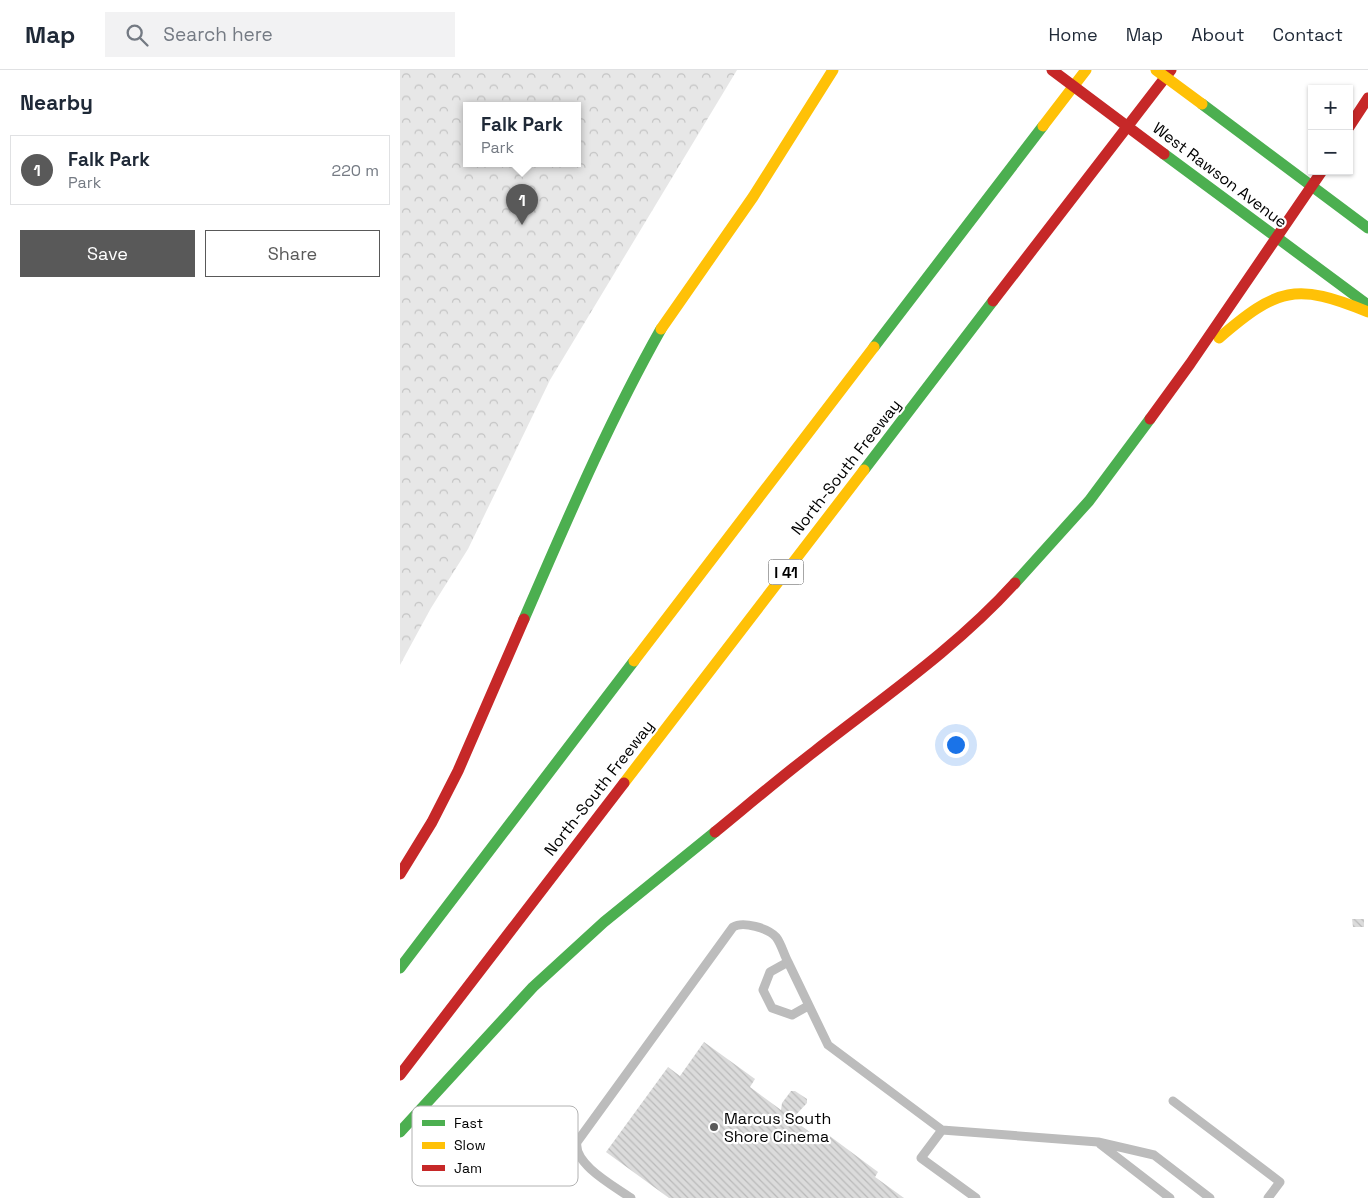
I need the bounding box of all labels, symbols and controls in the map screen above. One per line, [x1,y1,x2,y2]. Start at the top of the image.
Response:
search box [105,12,455,57]
text: Map [25,19,75,50]
icon: search [123,21,151,49]
text: Search here [163,22,273,47]
text: Home [1049,23,1098,46]
text: Map [1126,23,1163,46]
text: About [1191,23,1245,46]
text: Contact [1273,23,1343,46]
map controls [1308,85,1353,175]
button: + [1308,85,1353,130]
text: Nearby [20,89,93,116]
popup [463,102,581,167]
text: Falk Park [481,112,563,137]
street label: West Rawson Avenue [1148,117,1292,233]
button: − [1308,130,1353,175]
text: Park [481,137,514,158]
text: Falk Park [68,147,150,172]
text: 1 [33,160,41,181]
text: 220 m [332,160,379,181]
text: Park [68,172,101,193]
pin: 1 [506,184,538,225]
button: Save [20,230,195,277]
button: Share [205,230,380,277]
street label: North-South Freeway [787,395,905,539]
road number: I 41 [768,560,804,584]
street label: North-South Freeway [540,716,658,860]
your location [943,732,969,758]
legend [412,1106,578,1186]
place label: Marcus South Shore Cinema [724,1108,831,1147]
text: Fast [454,1114,483,1132]
marker: Marcus South Shore Cinema [708,1121,720,1133]
text: Slow [454,1136,486,1154]
text: Jam [454,1159,482,1177]

